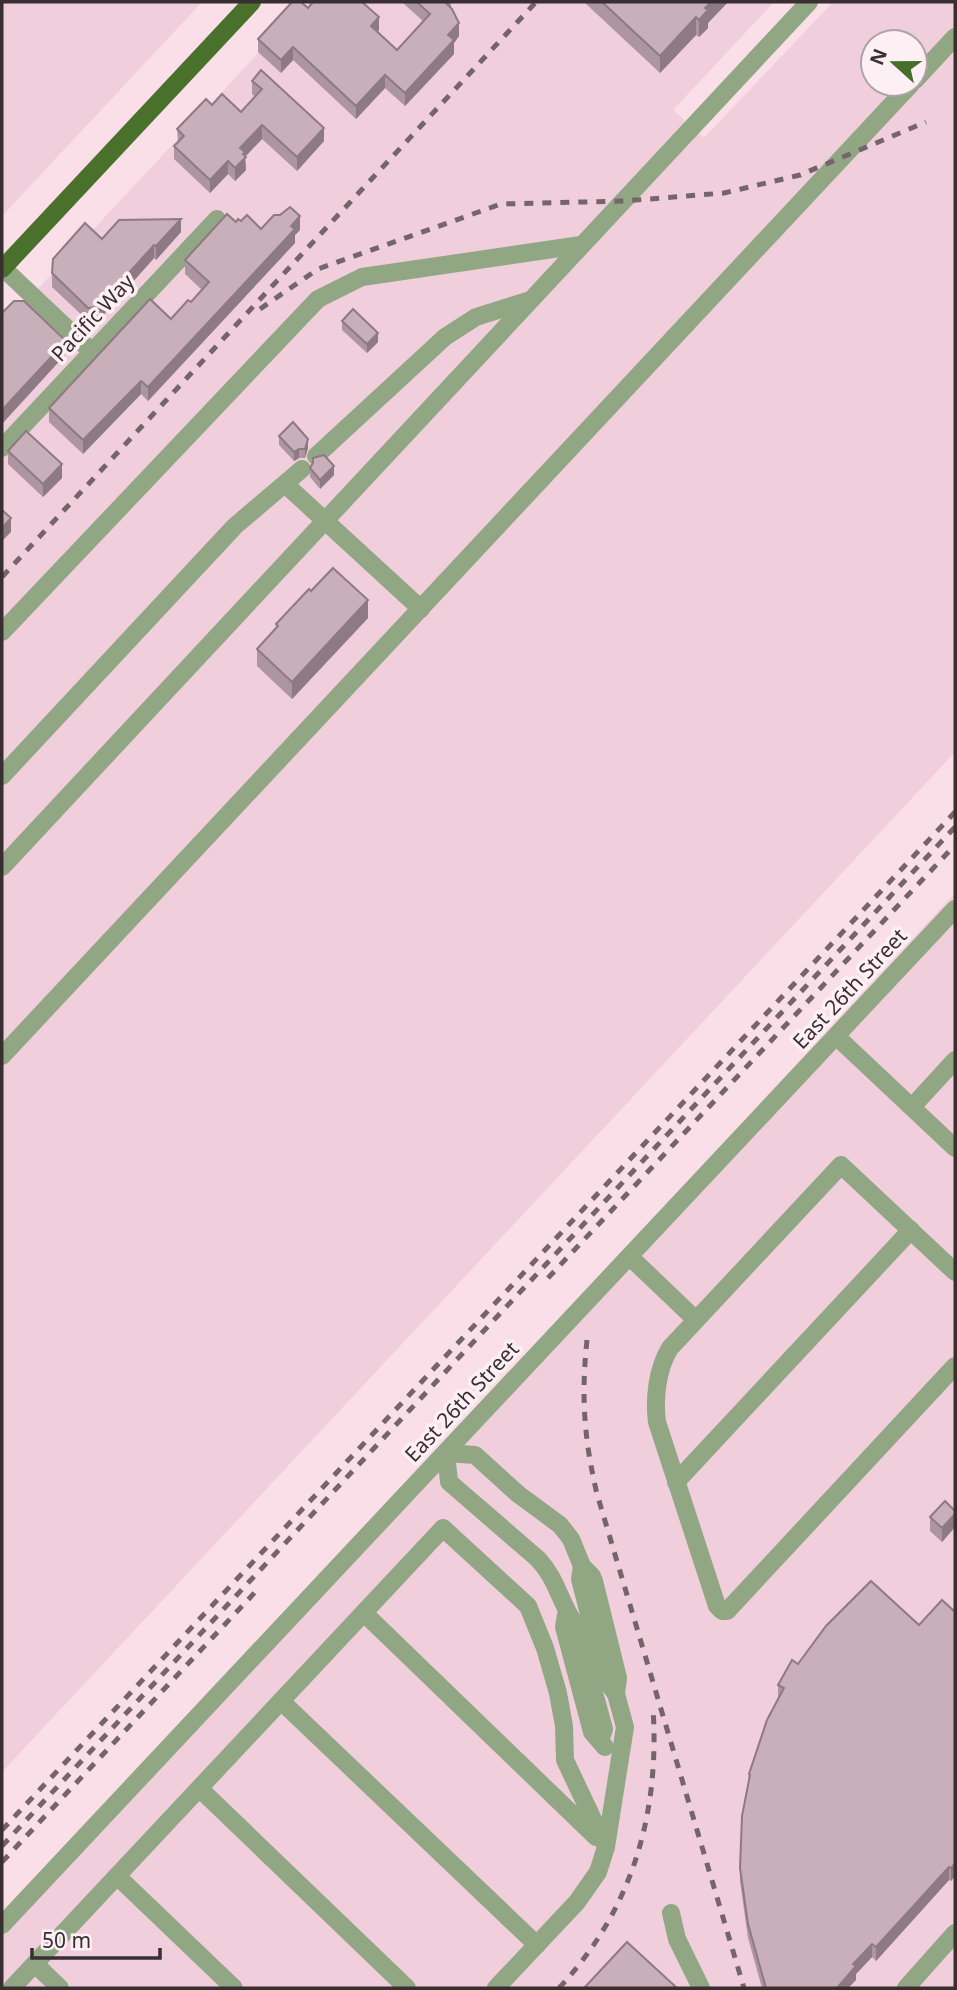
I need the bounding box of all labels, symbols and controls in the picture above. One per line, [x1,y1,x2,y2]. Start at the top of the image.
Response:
north arrow [859,28,929,98]
text: N [863,45,893,69]
street label: Pacific Way [45,267,140,367]
street label: East 26th Street [786,922,913,1055]
street label: East 26th Street [398,1335,525,1468]
scale bar [32,1916,159,1960]
text: 50 m [42,1926,91,1954]

